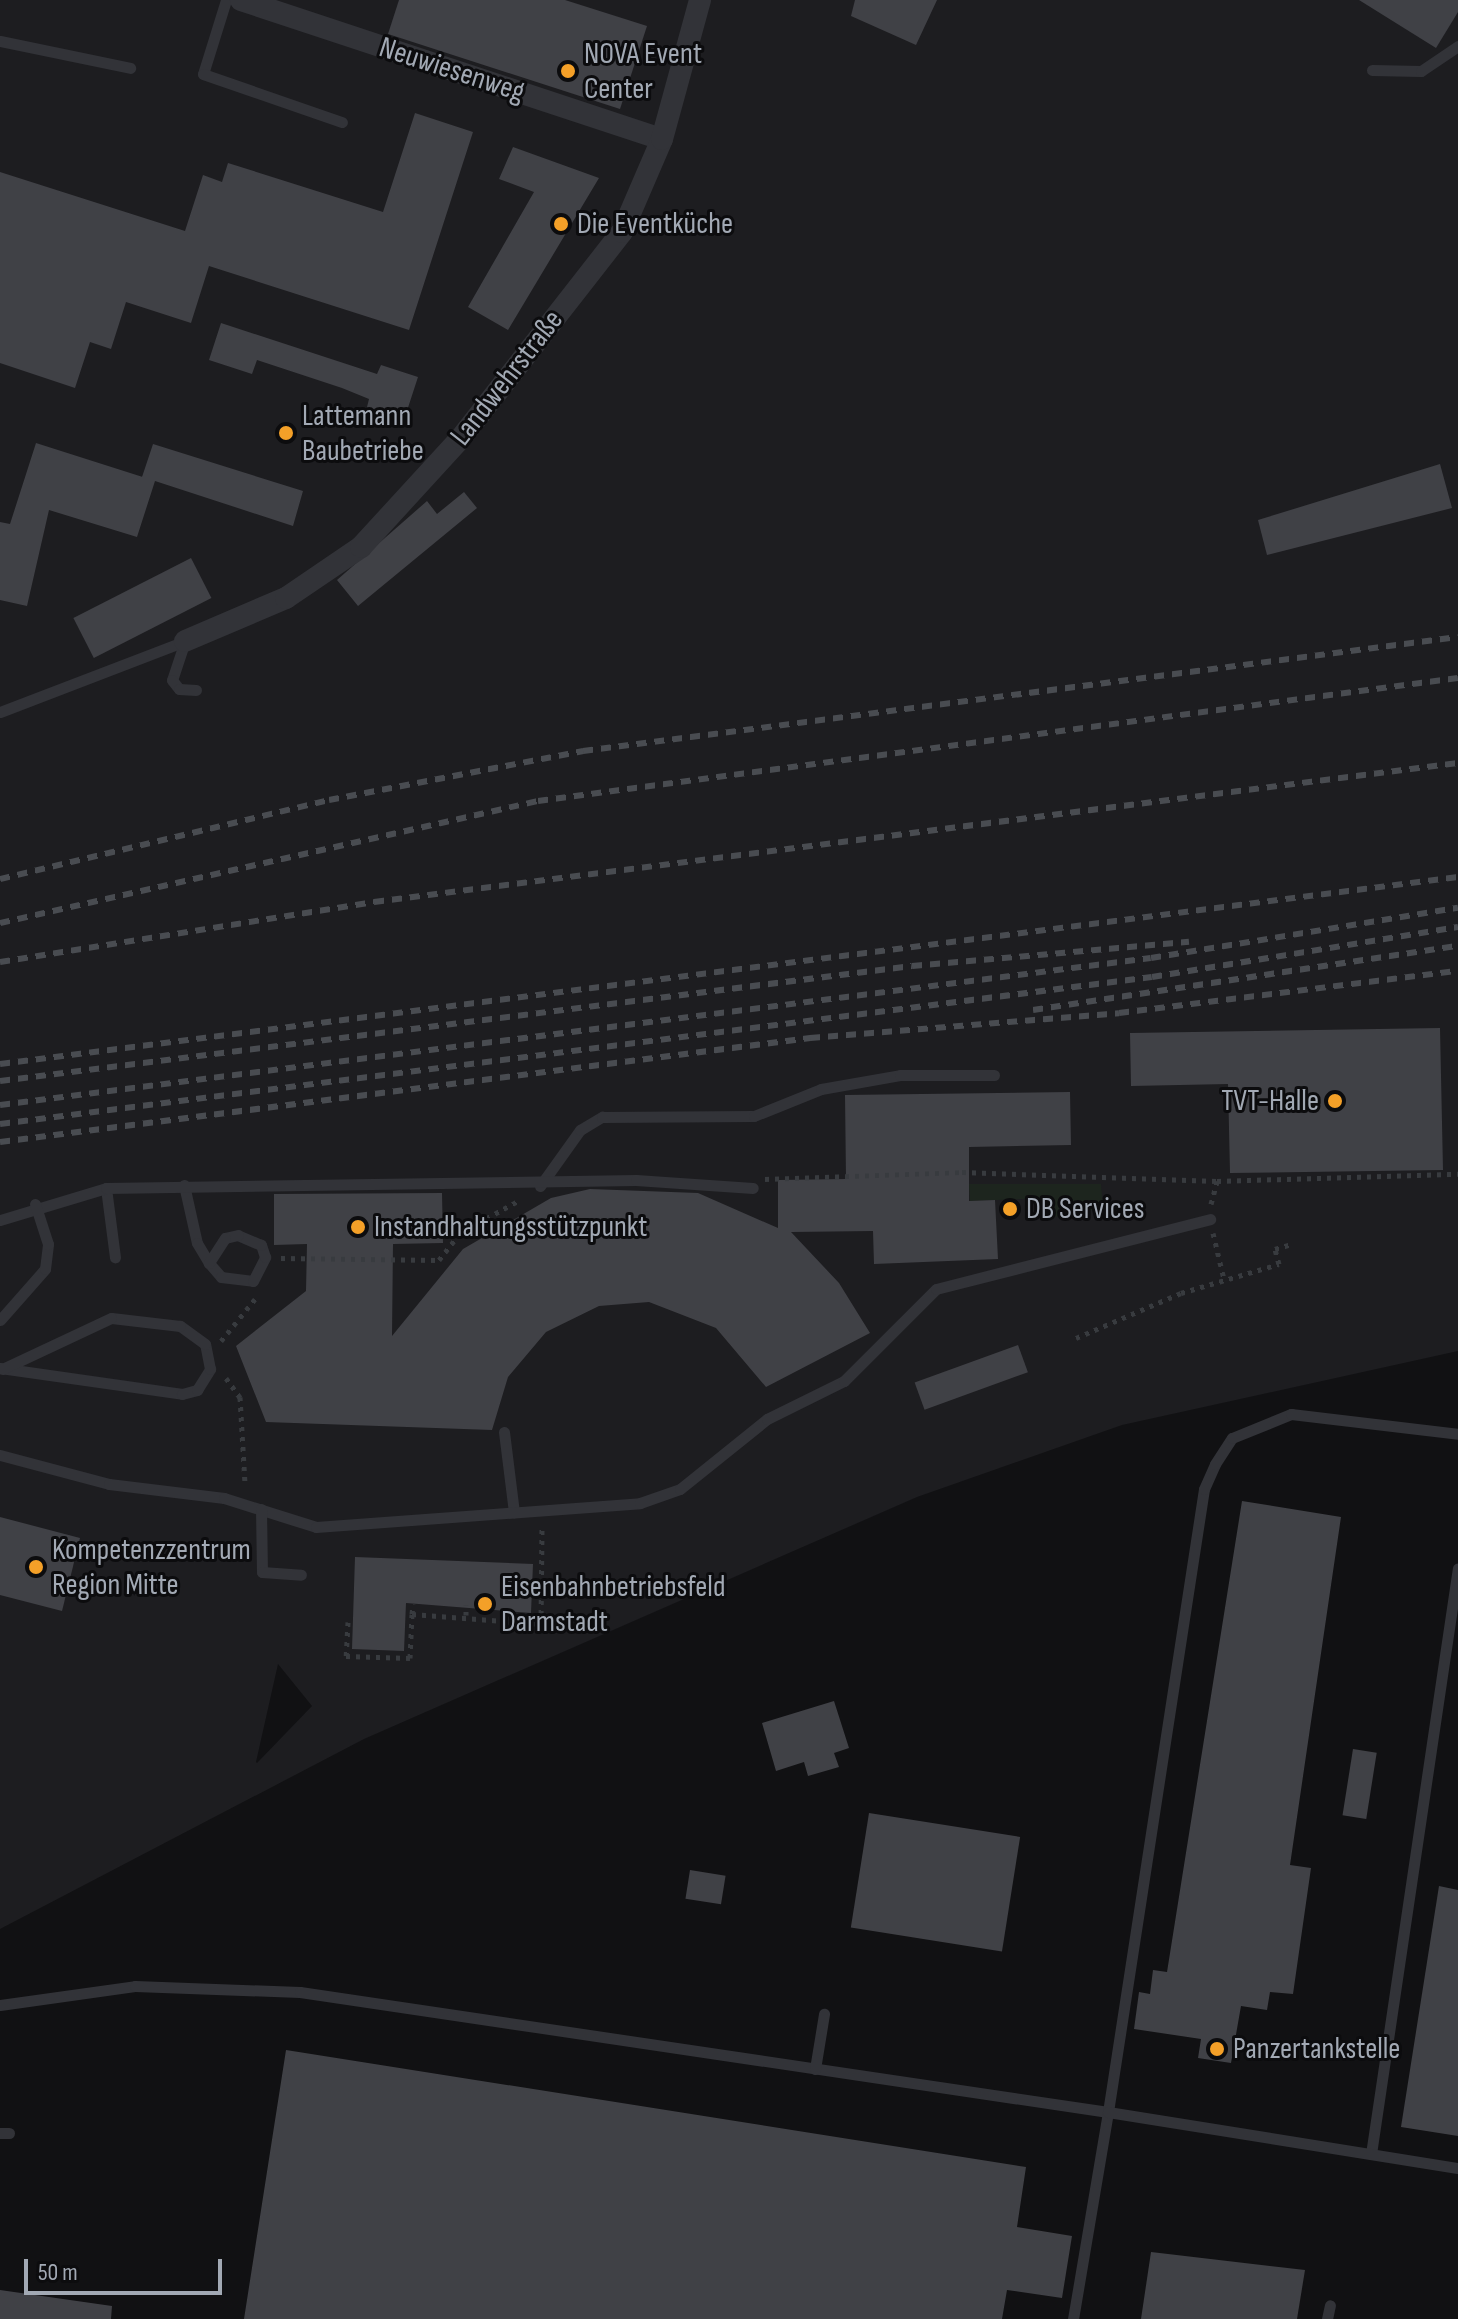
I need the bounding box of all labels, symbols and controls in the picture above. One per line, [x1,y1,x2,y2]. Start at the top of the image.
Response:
street label: Neuwiesenweg [375,30,529,110]
place label: NOVA Event Center [584,36,702,106]
marker: NOVA Event Center [559,62,577,80]
place label: Die Eventküche [577,206,733,242]
marker: Die Eventküche [552,215,570,233]
street label: Landwehrstraße [443,303,571,453]
place label: Lattemann Baubetriebe [302,398,424,468]
marker: Lattemann Baubetriebe [277,424,295,442]
place label: TVT-Halle [1221,1083,1319,1119]
marker: TVT-Halle [1326,1092,1344,1110]
place label: DB Services [1026,1191,1145,1227]
marker: DB Services [1001,1200,1019,1218]
place label: Instandhaltungsstützpunkt [374,1209,648,1245]
marker: Instandhaltungsstützpunkt [349,1218,367,1236]
place label: Kompetenzzentrum Region Mitte [52,1532,251,1602]
marker: Kompetenzzentrum Region Mitte [27,1558,45,1576]
place label: Eisenbahnbetriebsfeld Darmstadt [501,1569,725,1640]
marker: Eisenbahnbetriebsfeld Darmstadt [476,1595,494,1613]
place label: Panzertankstelle [1233,2031,1400,2067]
marker: Panzertankstelle [1208,2040,1226,2058]
scale bar [28,2243,226,2293]
text: 50 m [38,2258,78,2287]

